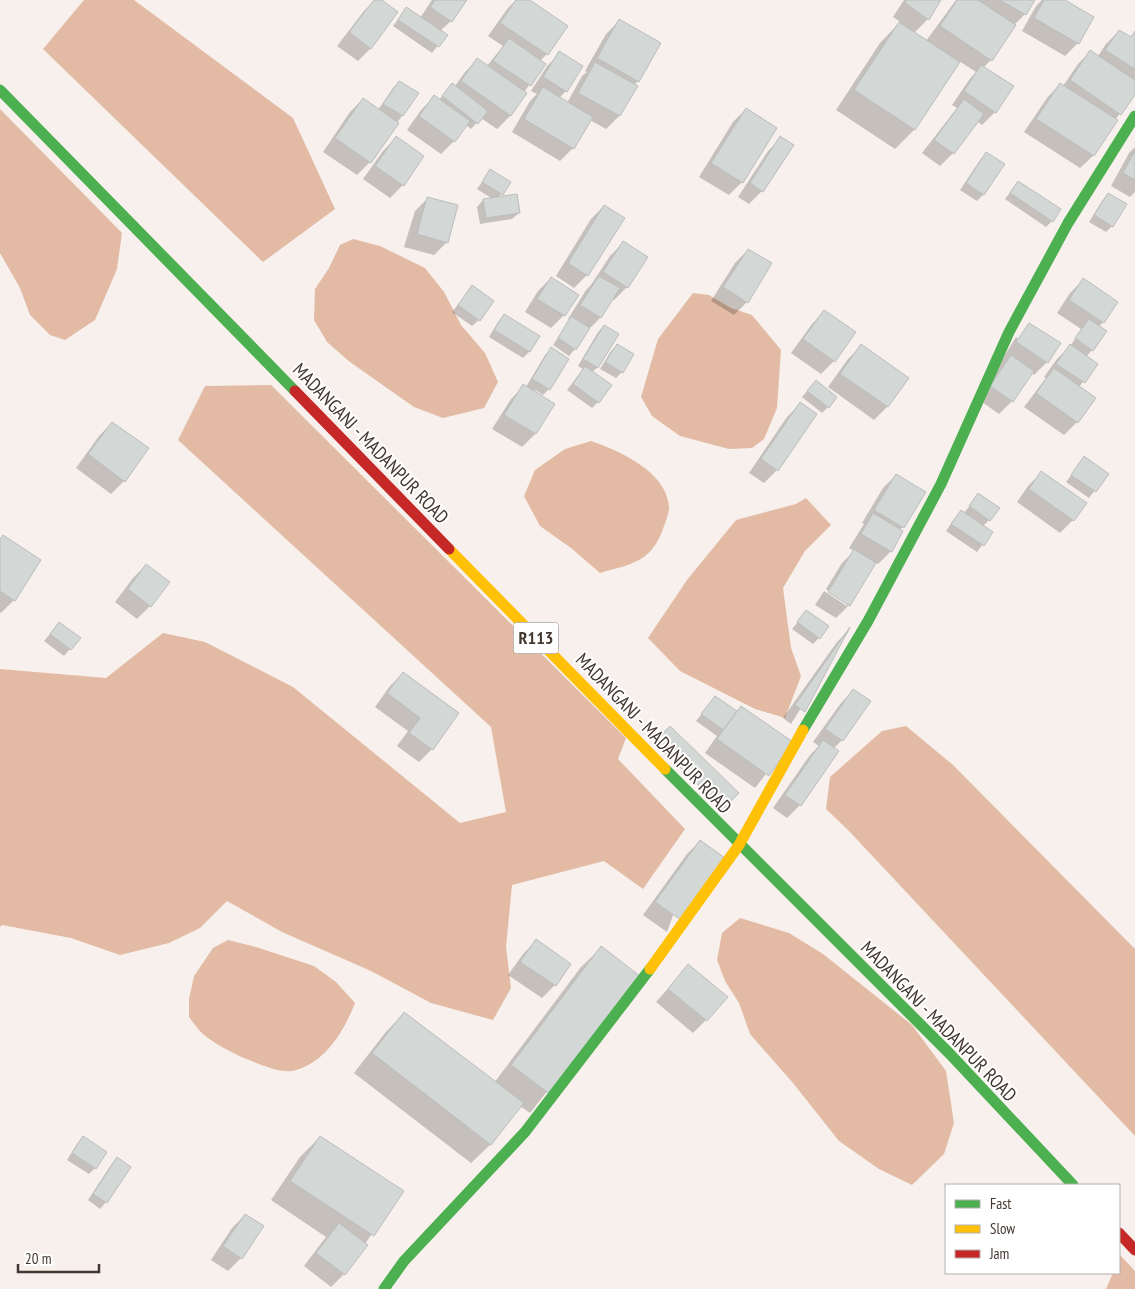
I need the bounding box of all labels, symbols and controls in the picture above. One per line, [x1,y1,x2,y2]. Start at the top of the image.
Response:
street label: MADANGANJ - MADANPUR ROAD [288,358,454,528]
road number: R113 [514,622,558,654]
street label: MADANGANJ - MADANPUR ROAD [571,648,737,818]
street label: MADANGANJ - MADANPUR ROAD [856,936,1022,1106]
legend [945,1184,1120,1274]
text: Fast [990,1194,1011,1213]
text: Slow [990,1219,1015,1238]
scale bar [18,1242,99,1274]
text: Jam [989,1244,1009,1263]
text: 20 m [25,1249,51,1268]

